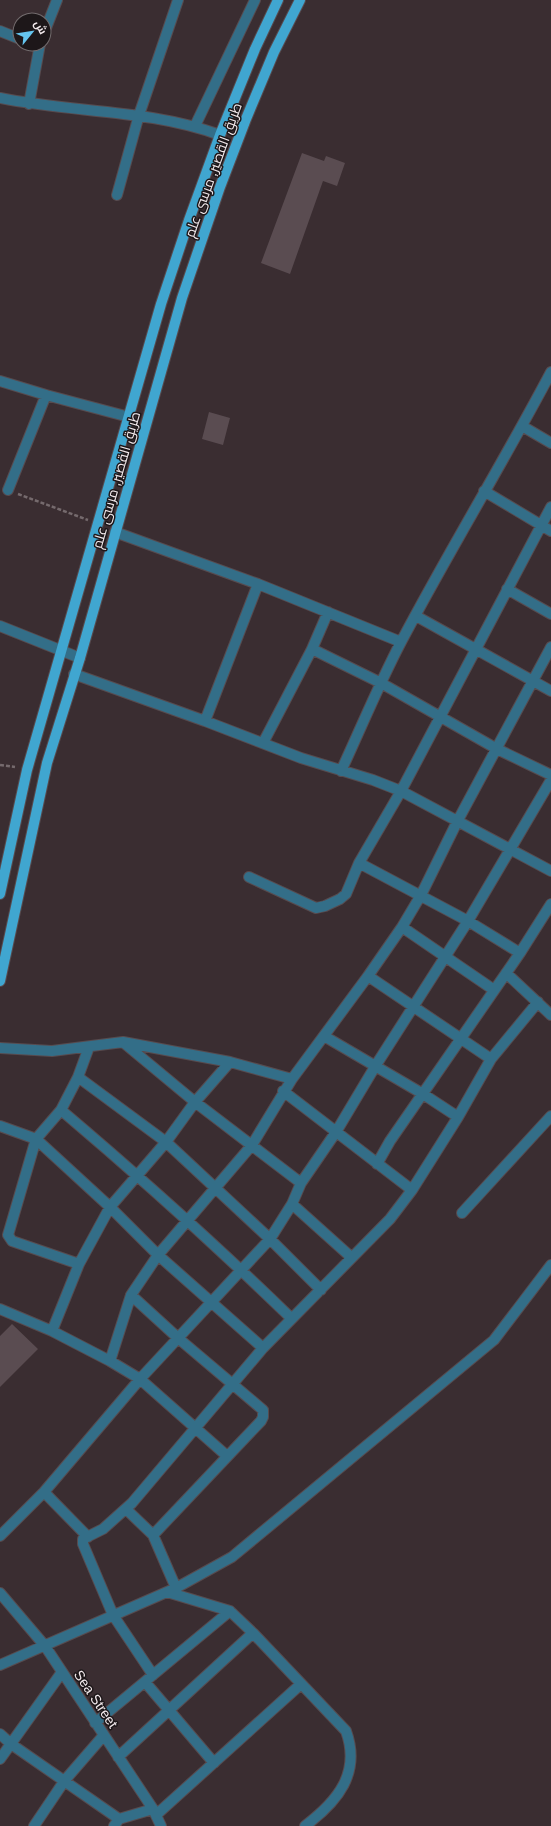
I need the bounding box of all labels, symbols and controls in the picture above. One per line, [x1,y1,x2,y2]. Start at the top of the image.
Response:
north arrow [12,12,52,52]
text: ش [31,18,49,37]
street label: طريق القصير, مرسى علم [181,101,247,240]
street label: طريق القصير, مرسى علم [89,410,145,551]
street label: Sea Street [71,1667,121,1731]

